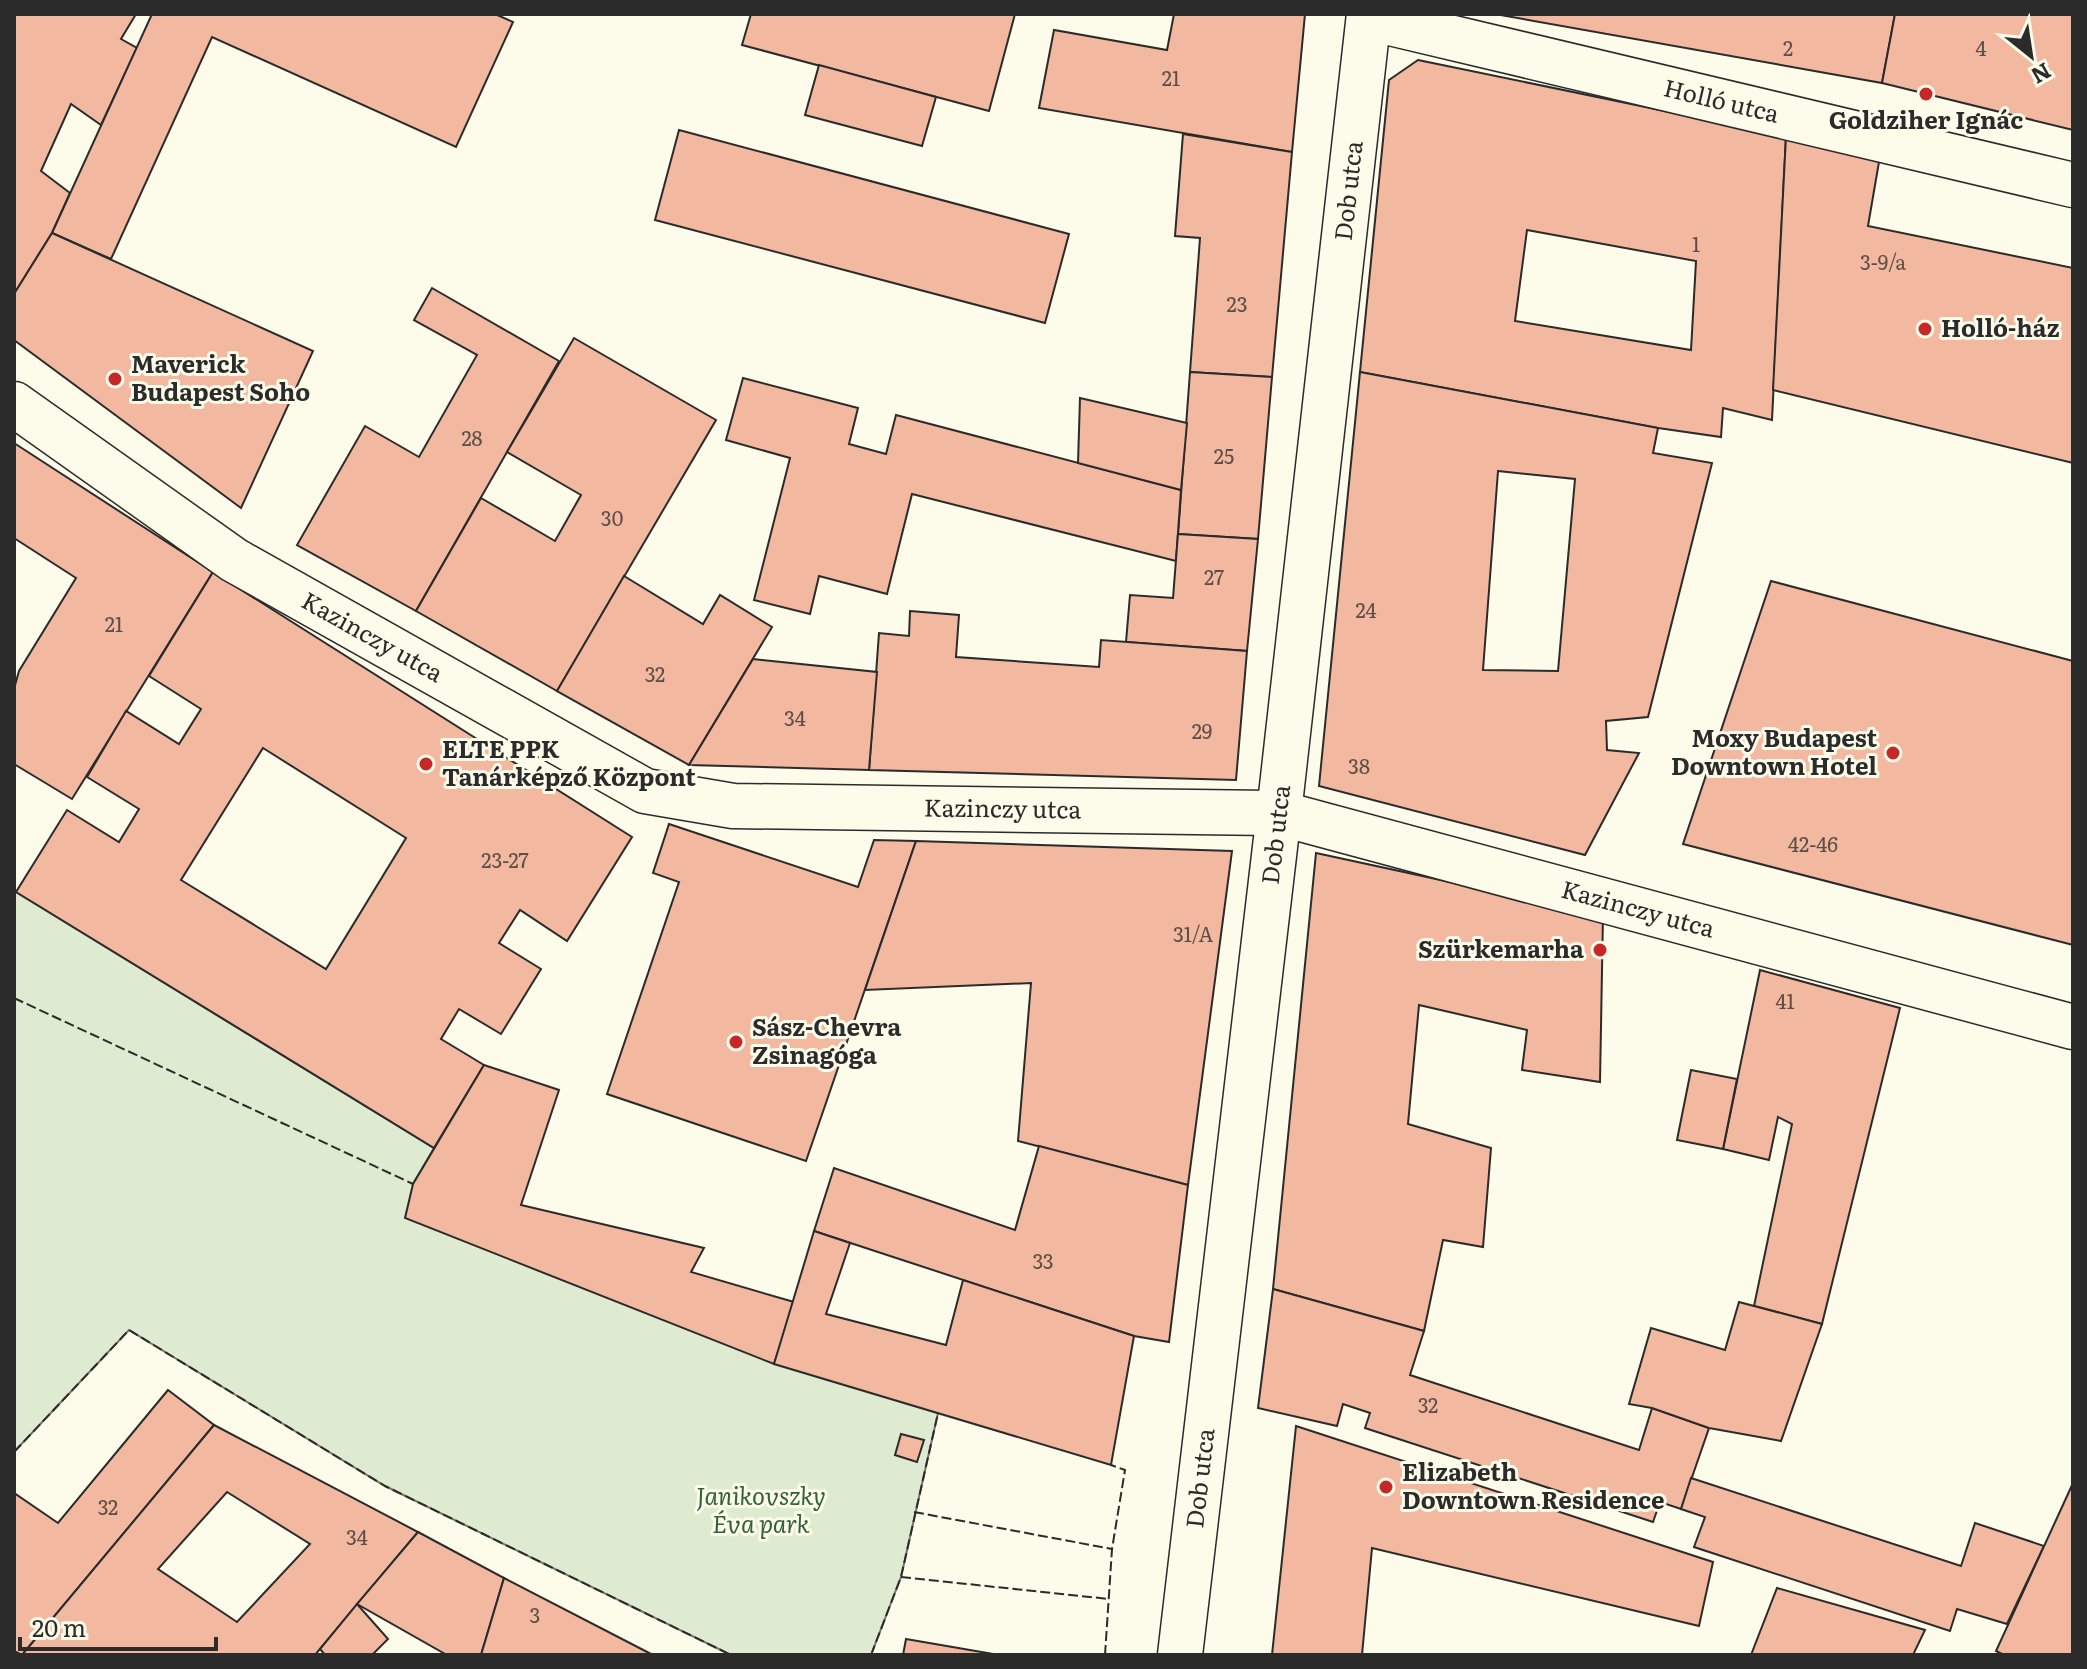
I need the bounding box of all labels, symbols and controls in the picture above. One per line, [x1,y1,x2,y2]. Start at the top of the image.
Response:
north arrow [1991,16,2071,96]
house number: 2 [1783,32,1793,62]
house number: 4 [1975,32,1987,62]
text: N [2026,56,2058,94]
house number: 21 [1162,62,1180,92]
street label: Holló utca [1661,69,1783,130]
marker: Goldziher Ignác [1917,85,1935,103]
place label: Goldziher Ignác [1829,101,2023,136]
street label: Dob utca [1324,139,1370,242]
house number: 1 [1692,228,1700,258]
house number: 3-9/a [1860,246,1906,276]
house number: 23 [1227,288,1247,318]
place label: Holló-ház [1941,309,2060,344]
marker: Holló-ház [1916,320,1934,338]
place label: Maverick Budapest Soho [131,345,310,408]
marker: Maverick Budapest Soho [106,370,124,388]
house number: 28 [461,422,483,452]
house number: 25 [1214,440,1234,470]
house number: 30 [601,502,623,532]
house number: 27 [1204,561,1224,591]
street label: Kazinczy utca [296,582,450,689]
house number: 24 [1355,594,1377,624]
house number: 21 [105,608,123,638]
house number: 32 [645,658,665,688]
house number: 34 [784,702,806,732]
house number: 29 [1192,715,1212,745]
place label: Moxy Budapest Downtown Hotel [1671,719,1877,782]
place label: ELTE PPK Tanárképző Központ [442,730,696,793]
marker: Moxy Budapest Downtown Hotel [1884,744,1902,762]
house number: 38 [1348,750,1370,780]
marker: ELTE PPK Tanárképző Központ [417,755,435,773]
street label: Dob utca [1251,783,1297,886]
street label: Kazinczy utca [924,788,1082,825]
house number: 42-46 [1788,828,1838,858]
house number: 23-27 [481,844,529,874]
street label: Kazinczy utca [1558,870,1719,945]
house number: 31/A [1173,918,1213,948]
place label: Szürkemarha [1418,930,1584,965]
marker: Szürkemarha [1591,941,1609,959]
house number: 41 [1775,985,1795,1015]
place label: Sász-Chevra Zsinagóga [752,1008,902,1071]
marker: Sász-Chevra Zsinagóga [727,1033,745,1051]
house number: 33 [1032,1245,1054,1275]
house number: 32 [1418,1389,1438,1419]
street label: Dob utca [1175,1426,1222,1530]
place label: Elizabeth Downtown Residence [1402,1453,1665,1516]
park label: Janikovszky Éva park [696,1477,826,1540]
marker: Elizabeth Downtown Residence [1377,1478,1395,1496]
house number: 32 [98,1491,118,1521]
house number: 34 [346,1521,368,1551]
house number: 3 [530,1599,540,1629]
scale bar [20,1601,216,1651]
text: 20 m [32,1609,86,1644]

